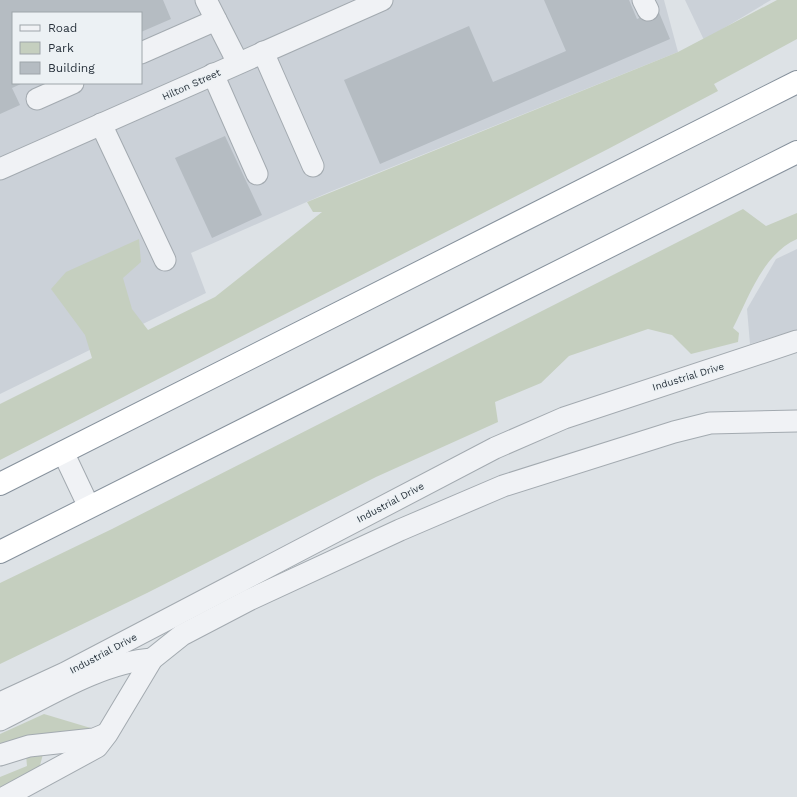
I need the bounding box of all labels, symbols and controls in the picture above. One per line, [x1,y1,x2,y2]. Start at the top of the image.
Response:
legend [12,12,142,84]
text: Road [48,21,77,35]
text: Park [48,41,74,55]
text: Building [48,61,95,75]
street label: Hilton Street [160,66,223,102]
street label: Industrial Drive [651,360,726,393]
street label: Industrial Drive [355,480,426,525]
street label: Industrial Drive [68,631,139,676]

